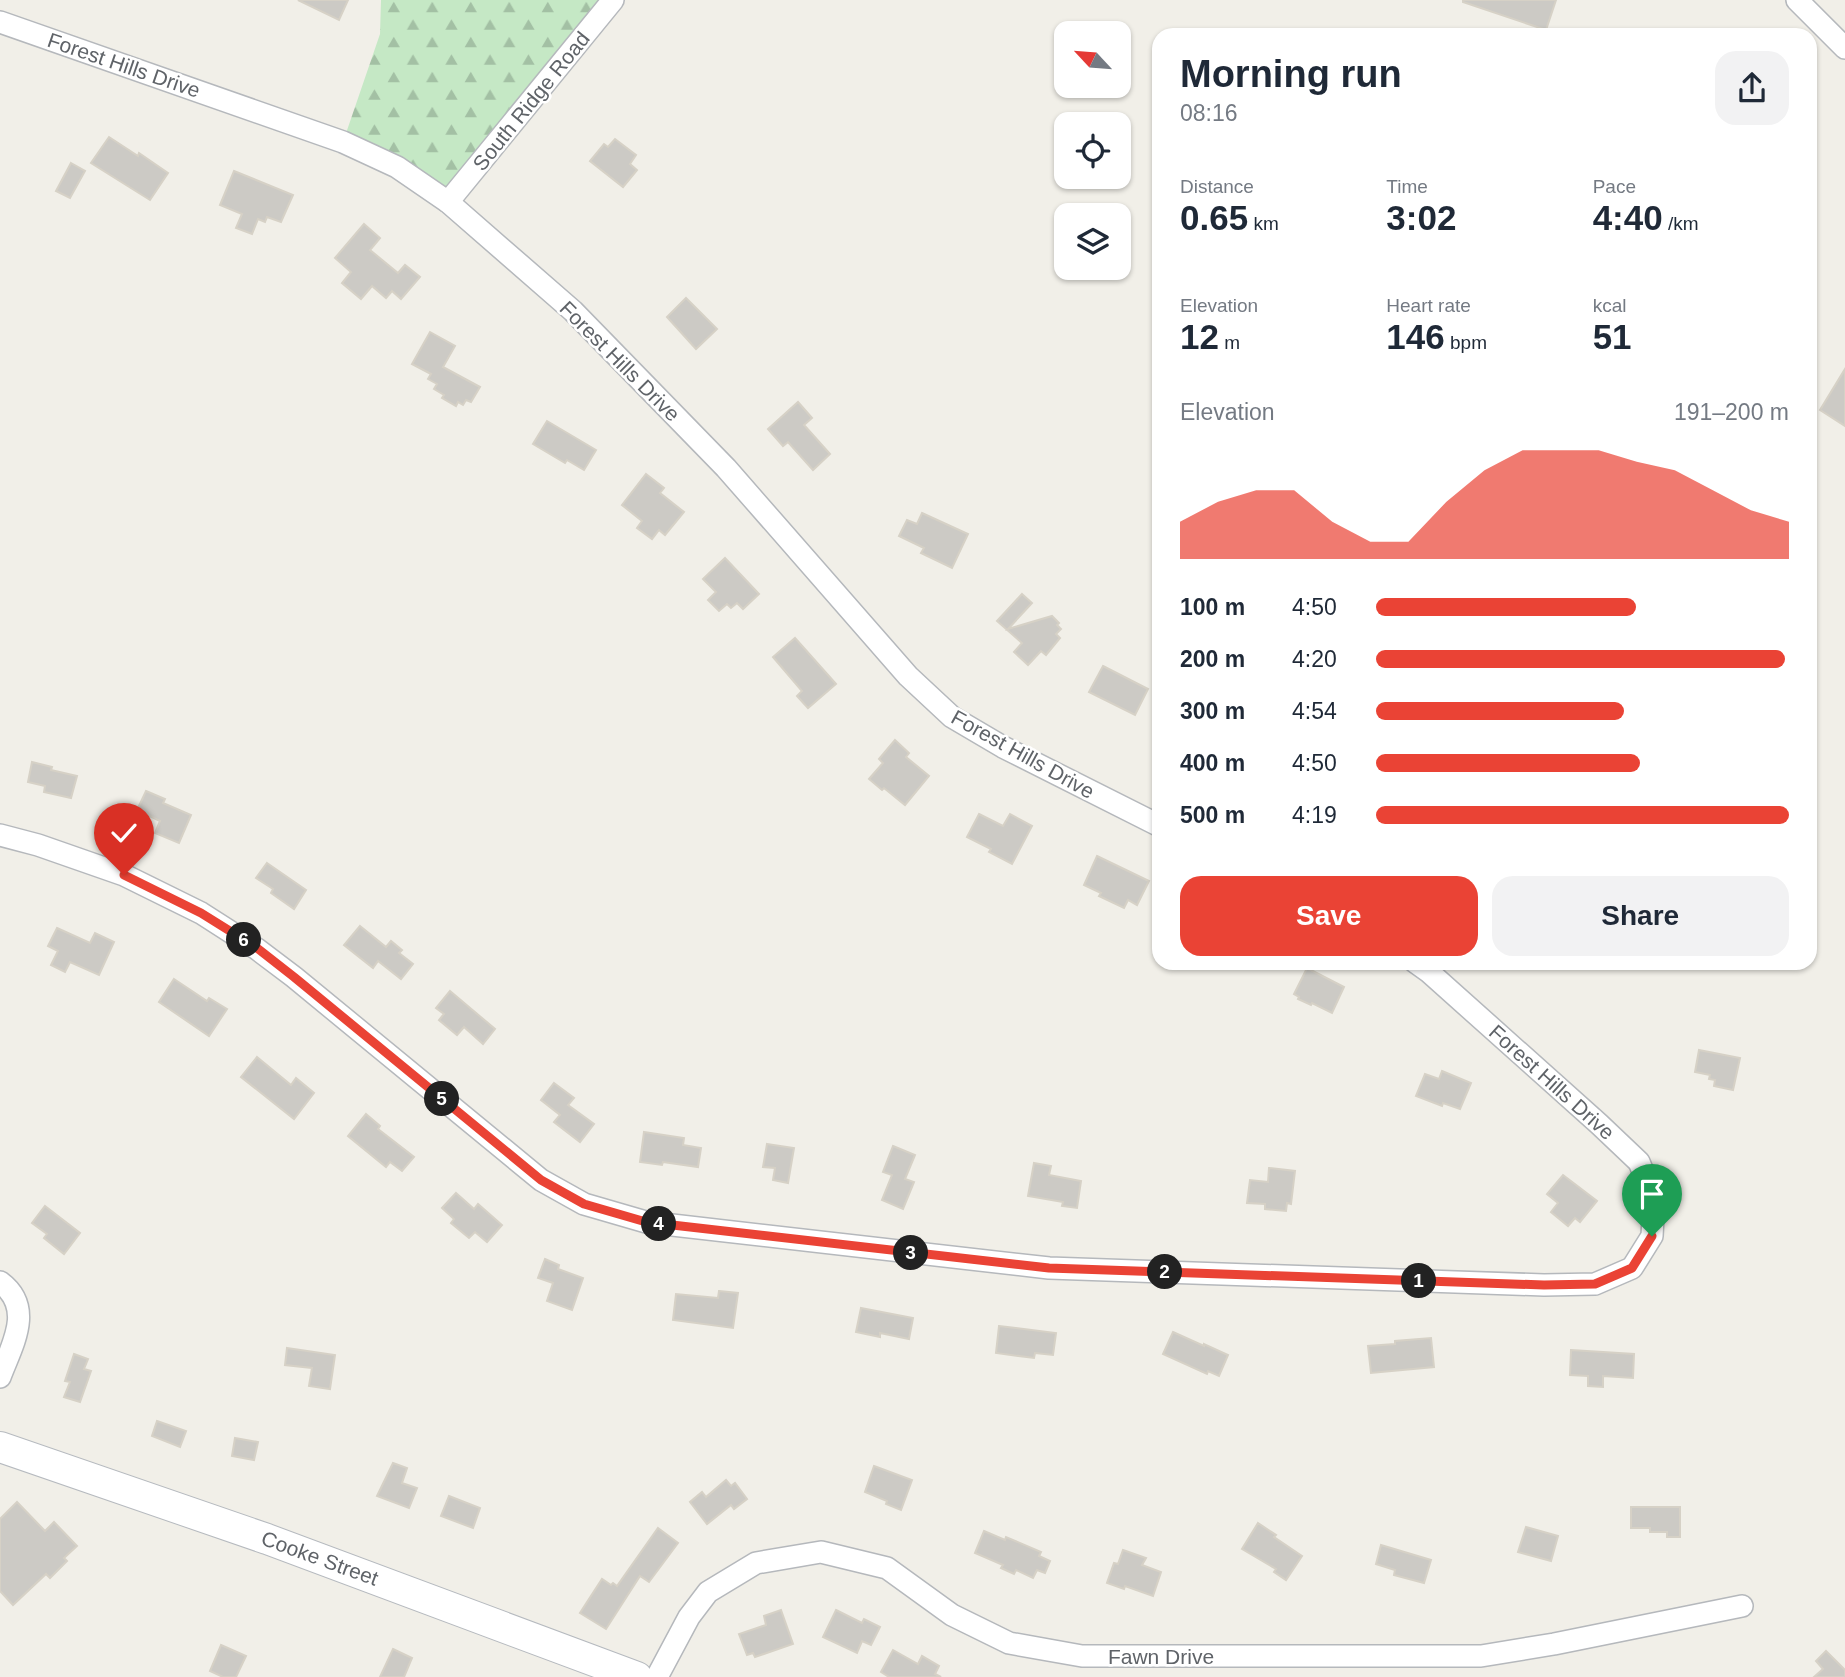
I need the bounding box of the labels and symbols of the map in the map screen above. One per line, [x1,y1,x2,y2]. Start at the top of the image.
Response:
north arrow [1054,21,1130,98]
street label: South Ridge Road [468,27,594,175]
street label: Forest Hills Drive [45,28,203,102]
street label: Forest Hills Drive [555,296,685,426]
street label: Forest Hills Drive [948,705,1098,803]
pin [94,803,154,875]
pin: 6 [226,922,262,958]
street label: Forest Hills Drive [1485,1020,1619,1144]
pin: 5 [424,1082,460,1116]
pin [1622,1164,1682,1236]
pin: 4 [642,1206,676,1242]
pin: 3 [894,1236,928,1270]
pin: 2 [1148,1254,1182,1290]
pin: 1 [1402,1264,1436,1298]
street label: Cooke Street [258,1526,382,1590]
street label: Fawn Drive [1108,1645,1214,1668]

